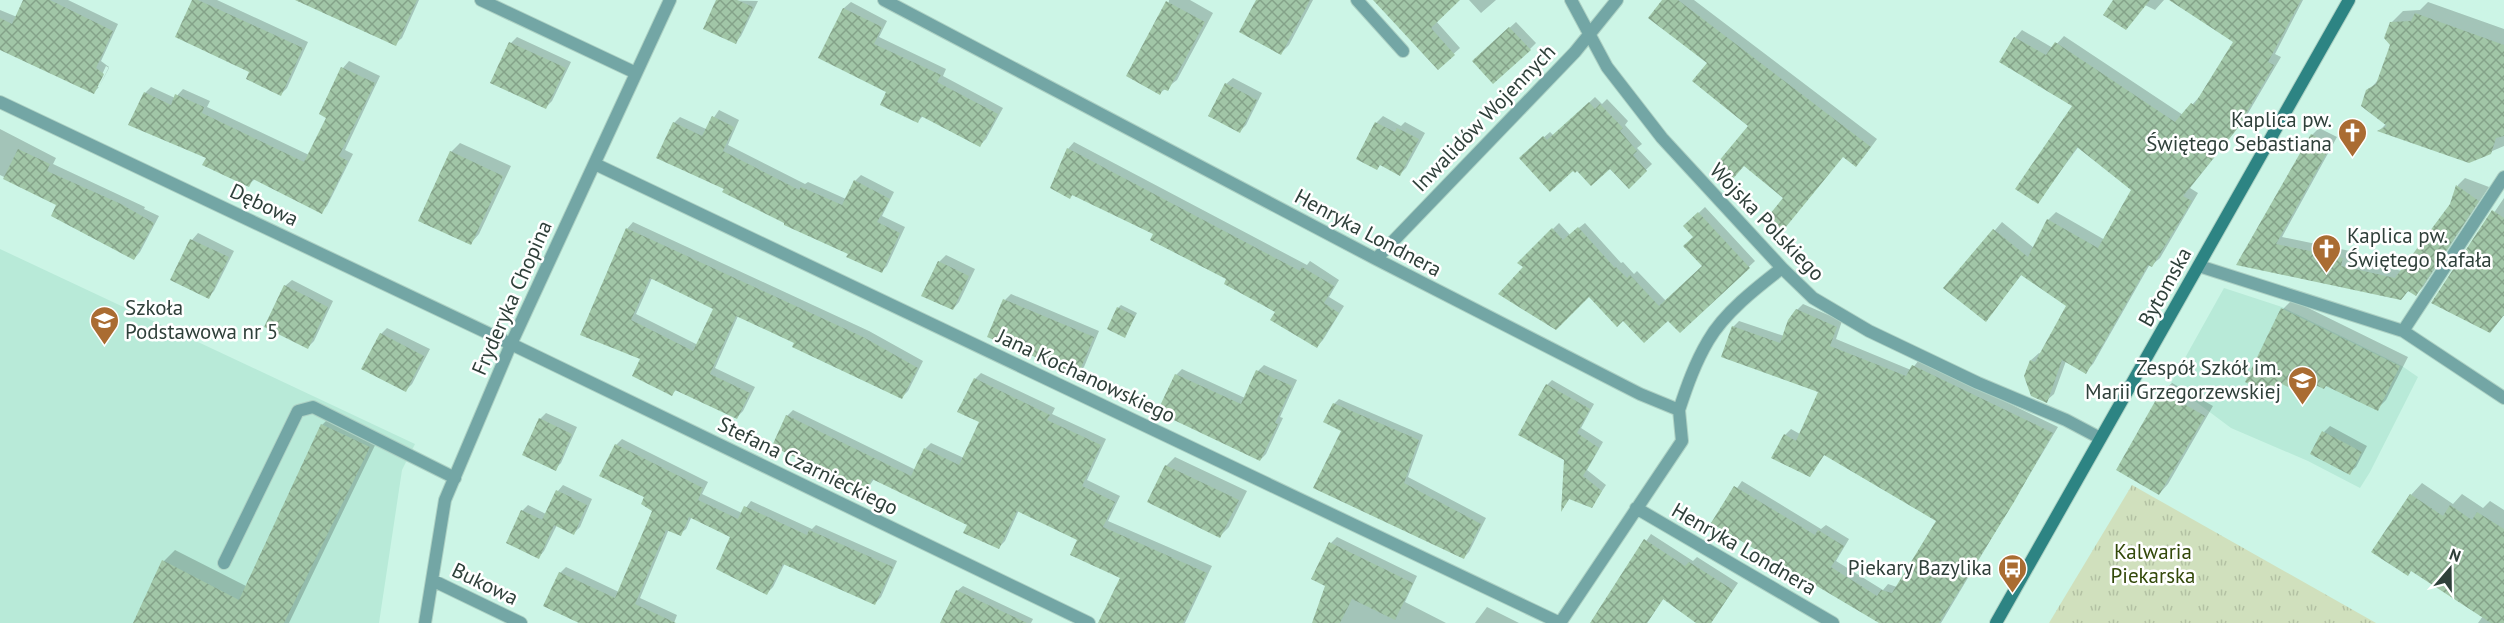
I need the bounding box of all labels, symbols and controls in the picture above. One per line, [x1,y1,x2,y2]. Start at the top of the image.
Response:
street label: Inwalidów Wojennych [1406,38,1561,197]
place label: Kaplica pw. Świętego Sebastiana [2146,106,2332,157]
church icon: Kaplica pw. Świętego Sebastiana [2337,116,2369,158]
street label: Wojska Polskiego [1704,157,1831,286]
street label: Dębowa [226,177,303,232]
street label: Henryka Londnera [1290,182,1446,283]
street label: Fryderyka Chopina [465,216,558,379]
place label: Kaplica pw. Świętego Rafała [2347,222,2492,273]
church icon: Kaplica pw. Świętego Rafała [2310,232,2342,274]
street label: Bytomska [2132,242,2197,331]
place label: Szkoła Podstawowa nr 5 [125,294,278,345]
school or university icon: Szkoła Podstawowa nr 5 [88,304,120,346]
street label: Jana Kochanowskiego [992,322,1180,429]
place label: Zespół Szkół im. Marii Grzegorzewskiej [2085,354,2281,405]
school or university icon: Zespół Szkół im. Marii Grzegorzewskiej [2286,364,2318,406]
street label: Stefana Czarnieckiego [714,410,903,521]
street label: Henryka Londnera [1667,496,1821,601]
park label: Kalwaria Piekarska [2111,538,2195,589]
north arrow [2420,539,2480,599]
text: N [2447,544,2463,566]
bus stop icon: Piekary Bazylika [1997,552,2029,594]
place label: Piekary Bazylika [1848,554,1992,581]
street label: Bukowa [448,556,523,611]

